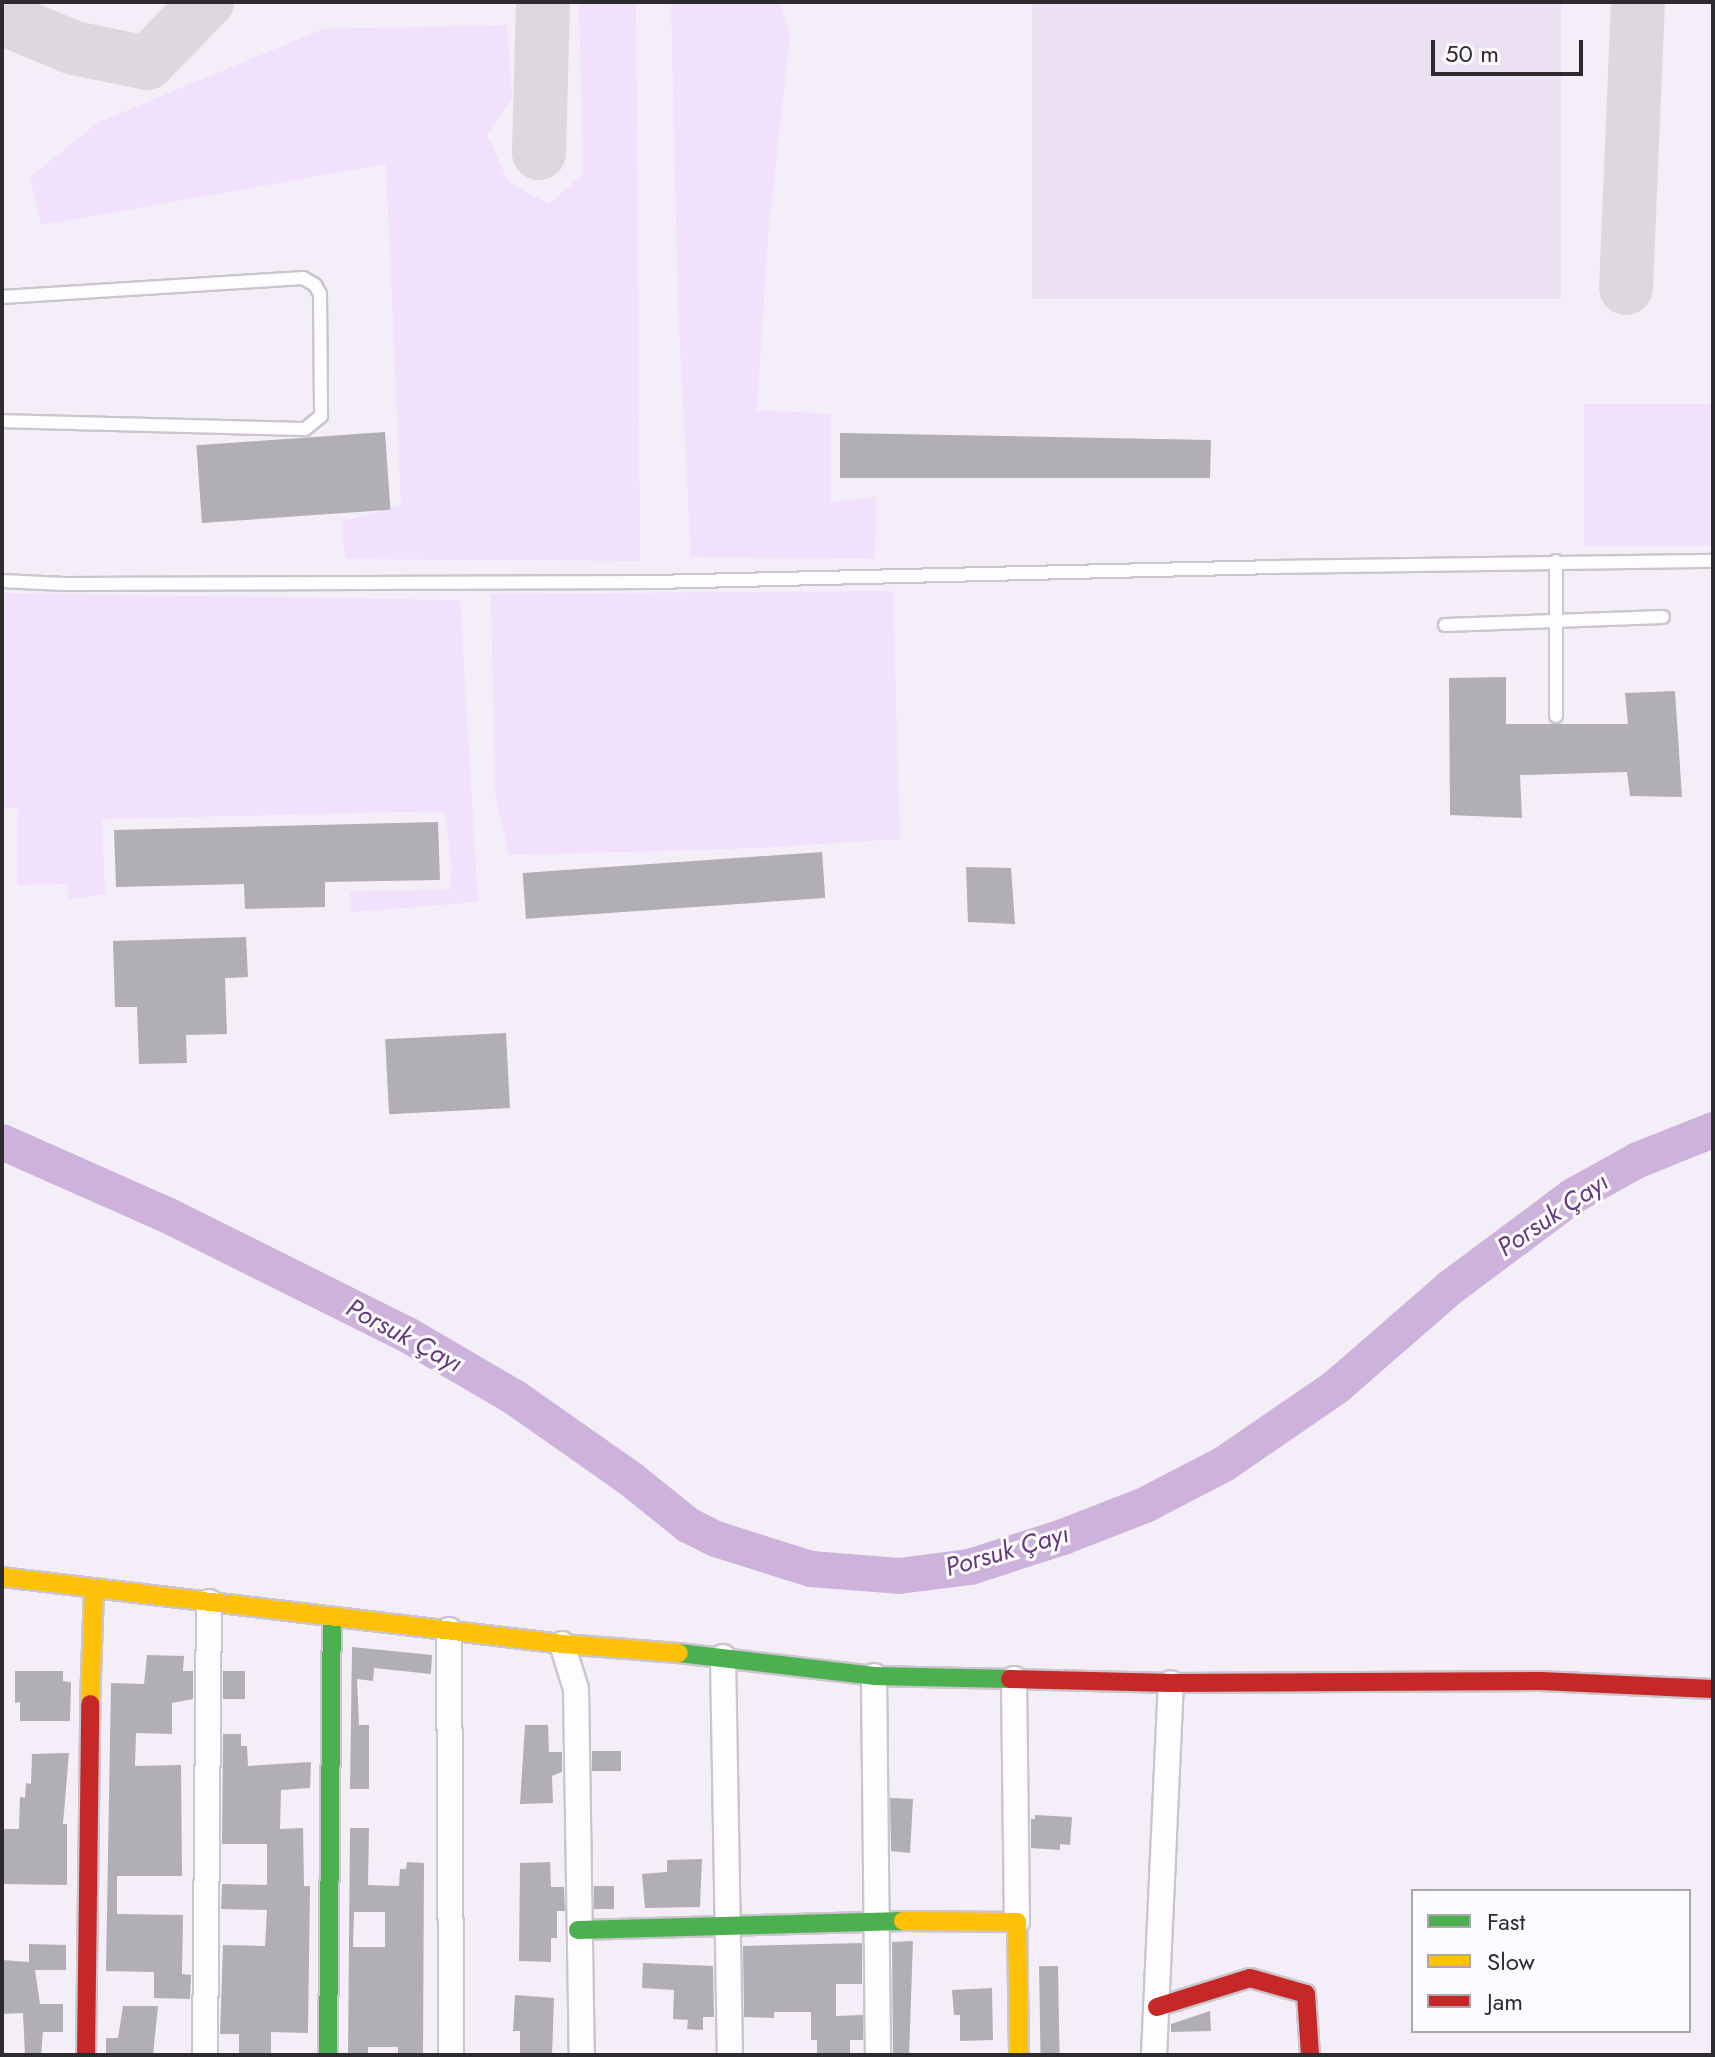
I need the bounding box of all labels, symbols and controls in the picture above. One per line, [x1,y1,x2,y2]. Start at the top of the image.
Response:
scale bar [1435,24,1587,74]
text: 50 m [1445,36,1499,71]
water label: Porsuk Çayı [1492,1167,1614,1263]
water label: Porsuk Çayı [341,1292,467,1380]
water label: Porsuk Çayı [942,1518,1072,1584]
legend [1411,1889,1691,2033]
text: Fast [1487,1904,1525,1939]
text: Slow [1487,1944,1535,1979]
text: Jam [1487,1984,1523,2019]

